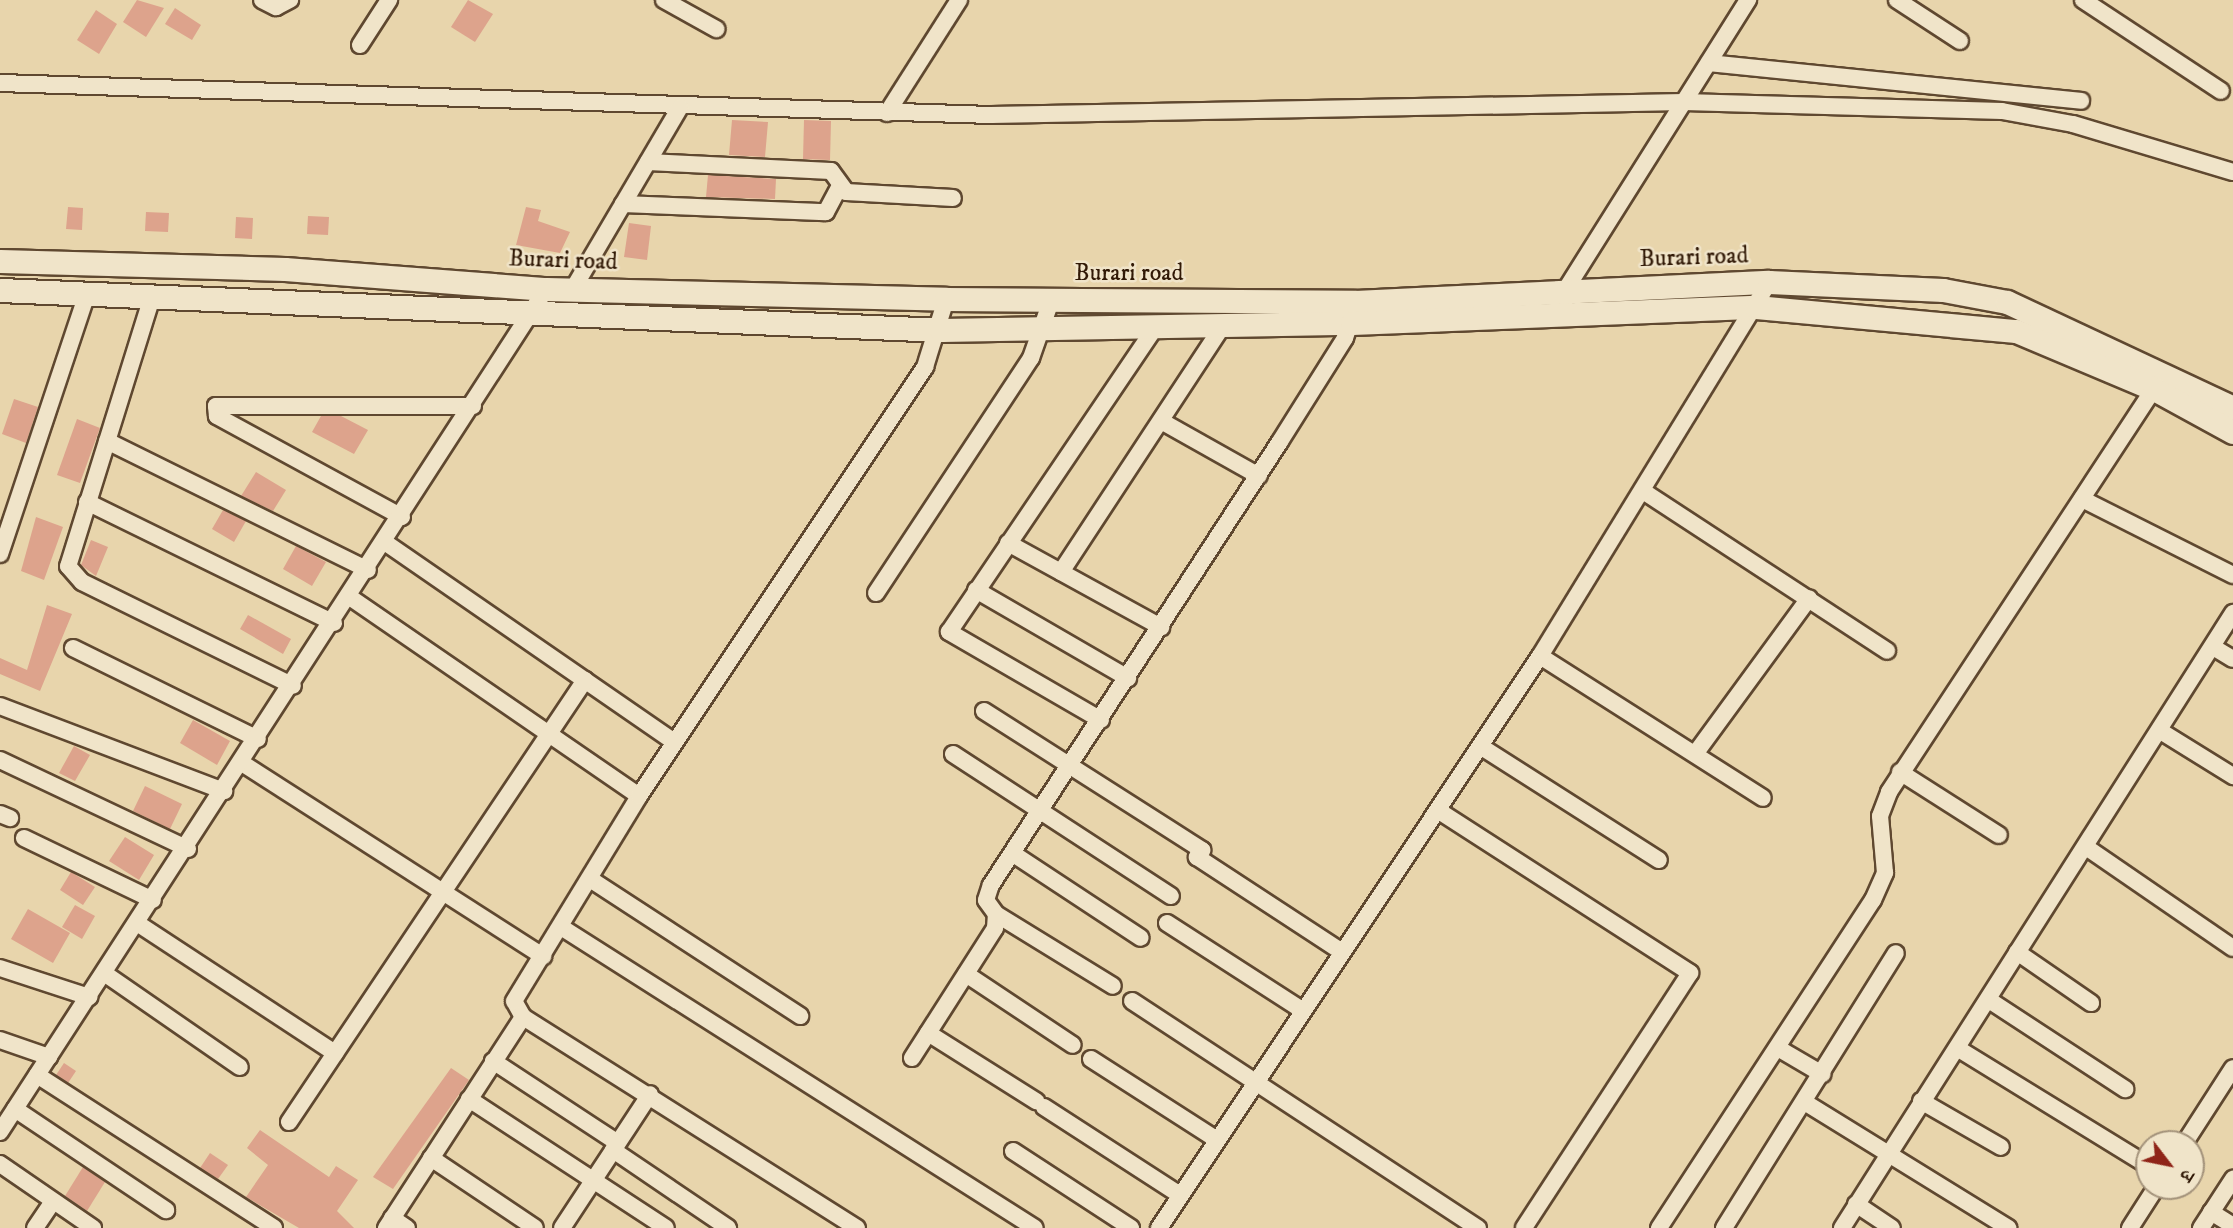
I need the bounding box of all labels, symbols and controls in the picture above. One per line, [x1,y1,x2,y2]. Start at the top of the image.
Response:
street label: Burari road [1639,242,1749,274]
street label: Burari road [508,245,618,277]
street label: Burari road [1075,260,1183,288]
north arrow [2135,1130,2205,1200]
text: उ [2174,1165,2199,1186]

